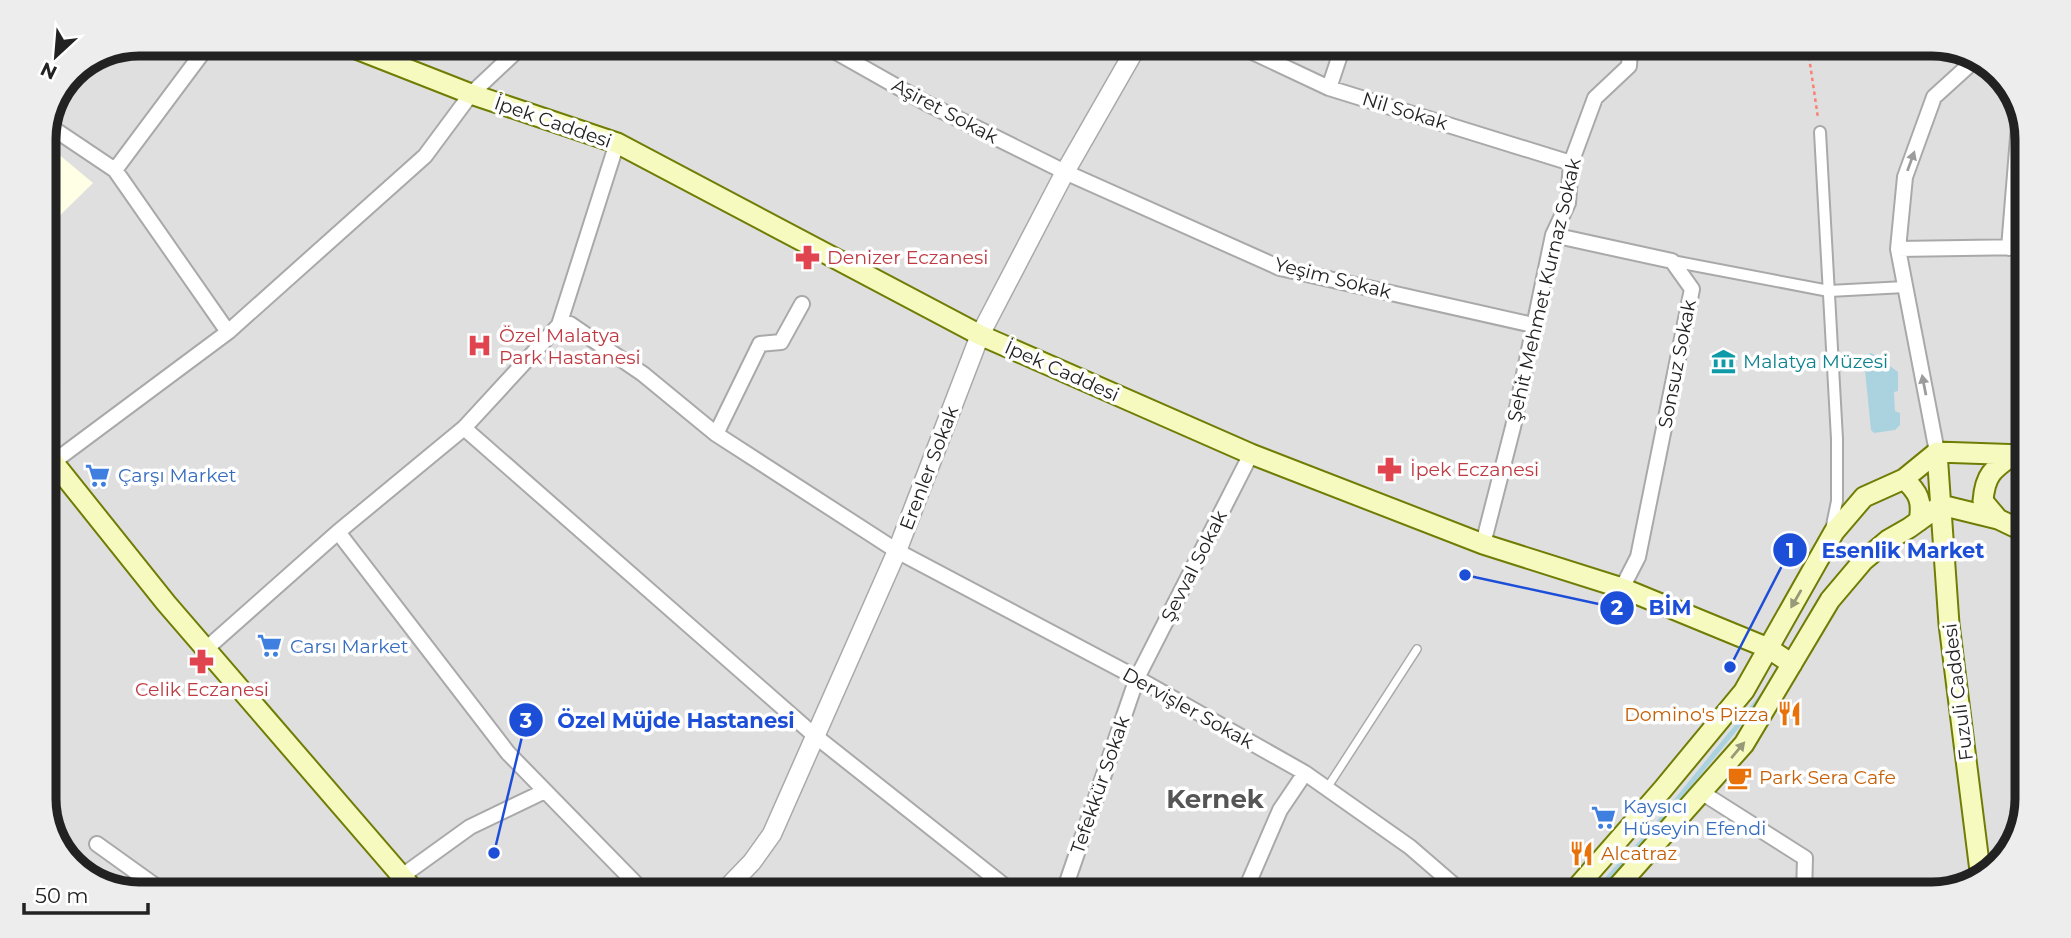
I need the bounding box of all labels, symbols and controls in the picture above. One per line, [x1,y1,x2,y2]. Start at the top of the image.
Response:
north arrow [21,21,91,91]
text: N [37,57,61,85]
street label: Aşiret Sokak [888,73,1003,149]
street label: Nil Sokak [1360,87,1451,135]
street label: İpek Caddesi [491,91,615,153]
one-way arrow [1905,151,1916,172]
street label: Şehit Mehmet Kurnaz Sokak [1502,155,1586,424]
pharmacy icon: Denizer Eczanesi [793,243,821,271]
place label: Denizer Eczanesi [827,246,988,269]
street label: Yeşim Sokak [1272,252,1394,304]
street label: Sonsuz Sokak [1653,297,1701,430]
place label: Özel Malatya Park Hastanesi [499,324,641,369]
hospital icon: Özel Malatya Park Hastanesi [465,332,493,360]
street label: İpek Caddesi [1001,336,1123,406]
museum icon: Malatya Müzesi [1709,347,1737,375]
place label: Malatya Müzesi [1743,350,1888,373]
one-way arrow [1919,374,1930,396]
street label: Erenler Sokak [895,402,963,533]
pharmacy icon: İpek Eczanesi [1376,455,1404,483]
place label: İpek Eczanesi [1410,458,1539,481]
supermarket icon: Çarşı Market [84,461,112,489]
place label: Çarşı Market [118,464,237,487]
street label: Şevval Sokak [1156,506,1232,625]
callout: Esenlik Market [1772,529,1998,571]
text: 1 [1786,538,1794,563]
text: Esenlik Market [1822,538,1984,563]
callout: BİM [1599,587,1705,629]
one-way arrow [1790,589,1802,608]
text: BİM [1648,594,1692,620]
text: 2 [1611,595,1623,620]
street label: Fuzuli Caddesi [1938,622,1978,762]
supermarket icon: Carsı Market [256,632,284,660]
place label: Carsı Market [290,635,409,658]
pharmacy icon: Celik Eczanesi [188,647,216,675]
street label: Dervişler Sokak [1118,662,1258,754]
place label: Celik Eczanesi [135,678,269,701]
callout: Özel Müjde Hastanesi [509,699,809,741]
restaurant icon: Domino's Pizza [1775,700,1803,728]
place label: Domino's Pizza [1624,703,1769,726]
text: Özel Müjde Hastanesi [557,707,795,733]
text: 3 [519,708,532,733]
street label: Tefekkür Sokak [1066,712,1135,857]
one-way arrow [1730,741,1745,758]
cafe icon: Park Sera Cafe [1725,763,1753,791]
place label: Park Sera Cafe [1759,766,1896,789]
district label: Kernek [1166,783,1265,815]
place label: Kaysıcı Hüseyin Efendi [1623,795,1766,840]
supermarket icon: Kaysıcı Hüseyin Efendi [1589,803,1617,831]
restaurant icon: Alcatraz [1567,839,1595,867]
place label: Alcatraz [1601,842,1677,865]
scale bar [24,872,149,916]
text: 50 m [35,883,89,908]

